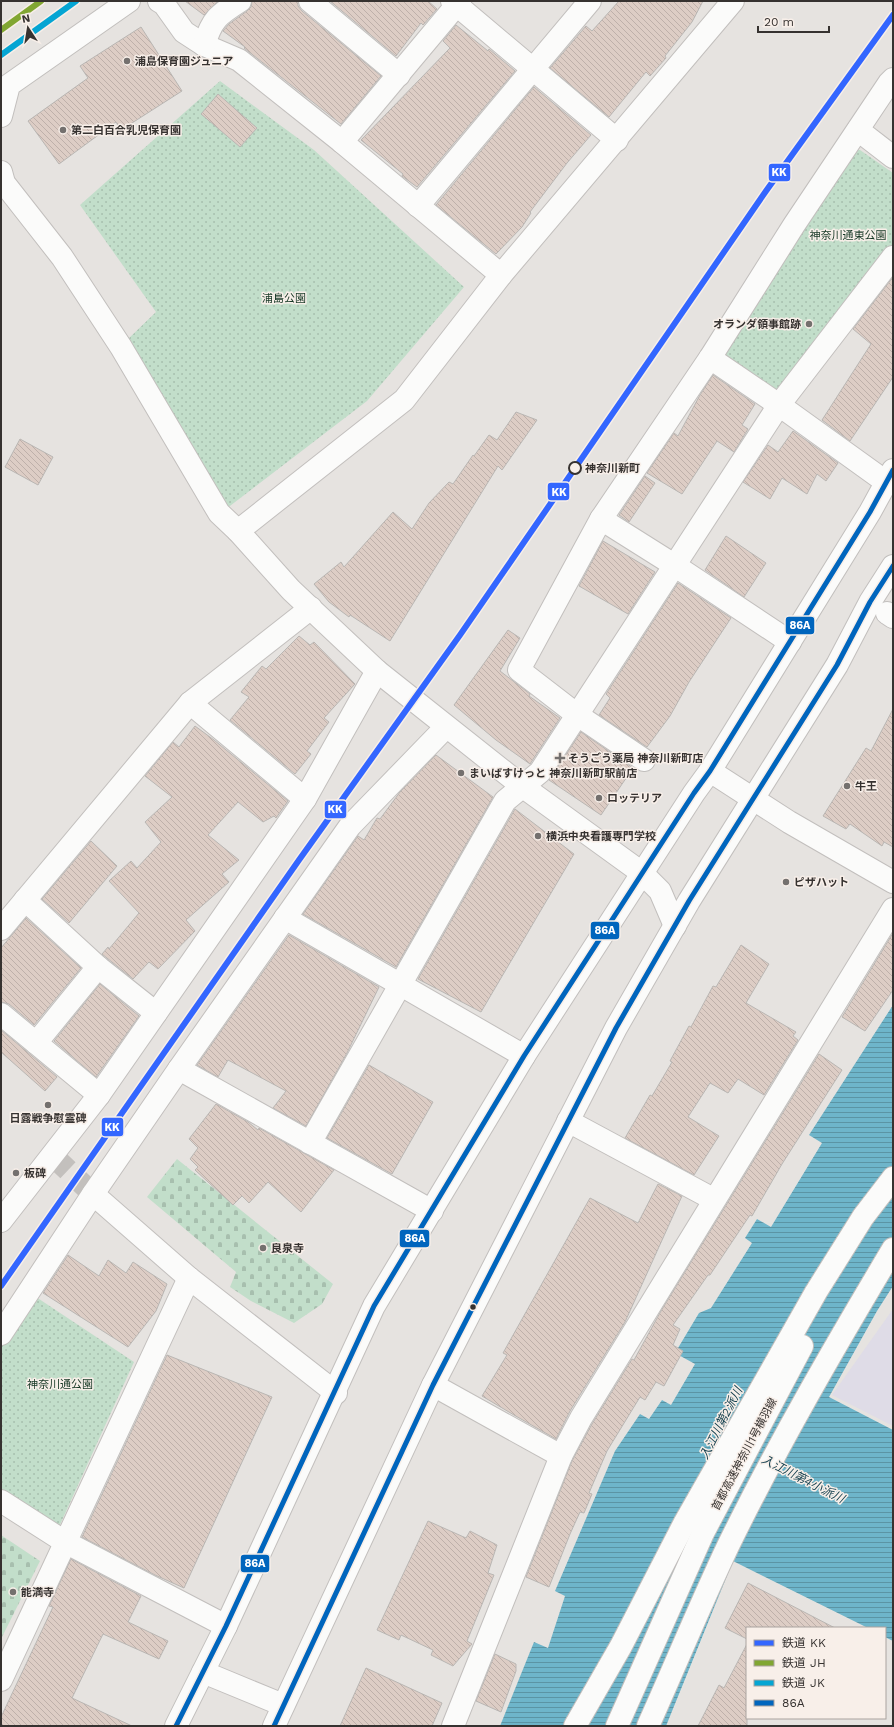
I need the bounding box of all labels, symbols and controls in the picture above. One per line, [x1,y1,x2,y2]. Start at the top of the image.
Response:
north arrow [8,8,48,48]
scale bar [758,8,829,34]
text: N [21,12,31,26]
text: 20 m [764,15,794,29]
place label: 浦島保育園ジュニア [135,55,233,68]
marker: 浦島保育園ジュニア [122,56,132,66]
place label: 第二白百合乳児保育園 [71,124,181,137]
marker: 第二白百合乳児保育園 [58,125,68,135]
line badge: KK [768,163,791,182]
text: KK [771,166,787,179]
park label: 神奈川通東公園 [810,229,887,242]
park label: 浦島公園 [262,292,306,305]
place label: オランダ領事館跡 [713,318,801,331]
marker: オランダ領事館跡 [804,319,814,329]
marker: 神奈川新町 [568,461,582,475]
place label: 神奈川新町 [585,462,640,475]
line badge: KK [547,482,570,501]
text: KK [551,486,567,499]
line badge: 86A [785,616,815,635]
text: 86A [789,619,811,632]
place label: そうごう薬局 神奈川新町店 [568,752,703,765]
marker: そうごう薬局 神奈川新町店 [555,753,565,763]
place label: まいばすけっと 神奈川新町駅前店 [469,767,637,780]
marker: まいばすけっと 神奈川新町駅前店 [456,768,466,778]
place label: 牛王 [855,780,877,793]
marker: 牛王 [842,781,852,791]
place label: ロッテリア [607,792,662,805]
marker: ロッテリア [594,793,604,803]
line badge: KK [324,800,347,819]
text: KK [327,803,343,816]
place label: 横浜中央看護専門学校 [546,830,656,843]
marker: 横浜中央看護専門学校 [533,831,543,841]
place label: ピザハット [794,876,849,889]
marker: ピザハット [781,877,791,887]
line badge: 86A [590,921,620,940]
text: 86A [594,924,616,937]
marker: 日露戦争慰霊碑 [43,1100,53,1110]
place label: 日露戦争慰霊碑 [10,1112,87,1125]
line badge: KK [101,1117,124,1137]
text: KK [104,1121,120,1134]
place label: 板碑 [24,1167,46,1180]
marker: 板碑 [11,1168,21,1178]
line badge: 86A [399,1229,430,1248]
text: 86A [404,1232,426,1245]
place label: 良泉寺 [271,1242,304,1255]
marker: 良泉寺 [258,1243,268,1253]
unlabelled marker [468,1302,478,1312]
park label: 神奈川通公園 [27,1378,93,1391]
water label: 入江川第2派川 [697,1383,746,1461]
street label: 首都高速神奈川1号横羽線 [709,1396,780,1513]
water label: 入江川第4小派川 [759,1452,848,1507]
line badge: 86A [240,1554,270,1573]
text: 86A [244,1557,266,1570]
place label: 能満寺 [21,1586,54,1599]
marker: 能満寺 [8,1587,18,1597]
legend [746,1627,886,1719]
text: 鉄道 KK [782,1636,826,1650]
text: 鉄道 JH [782,1656,826,1670]
text: 鉄道 JK [782,1676,825,1690]
text: 86A [782,1696,805,1710]

